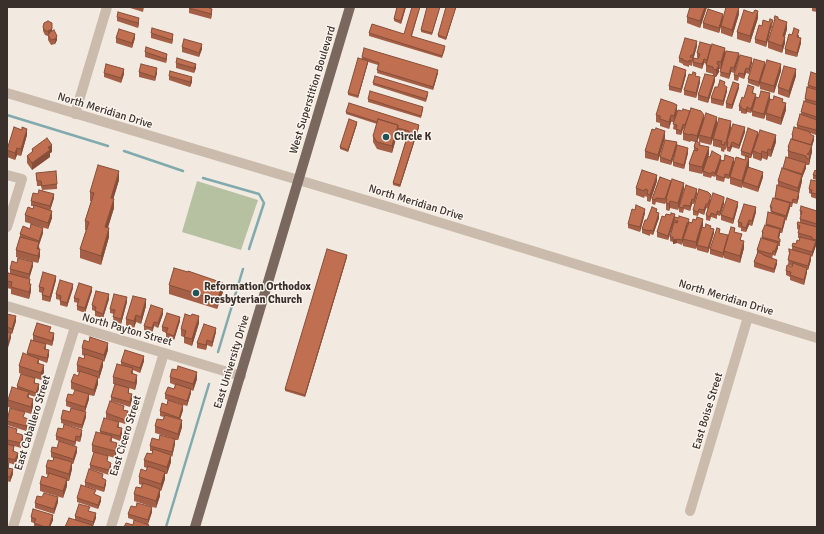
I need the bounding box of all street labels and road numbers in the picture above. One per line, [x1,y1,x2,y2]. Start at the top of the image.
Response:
street label: West Superstition Boulevard [287,24,339,156]
street label: North Meridian Drive [56,90,154,132]
street label: North Meridian Drive [367,182,465,224]
street label: North Meridian Drive [677,277,775,319]
street label: North Payton Street [80,311,174,349]
street label: East University Drive [211,314,253,410]
street label: East Boise Street [690,371,726,451]
street label: East Caballero Street [12,374,54,472]
street label: East Cicero Street [107,394,145,478]

